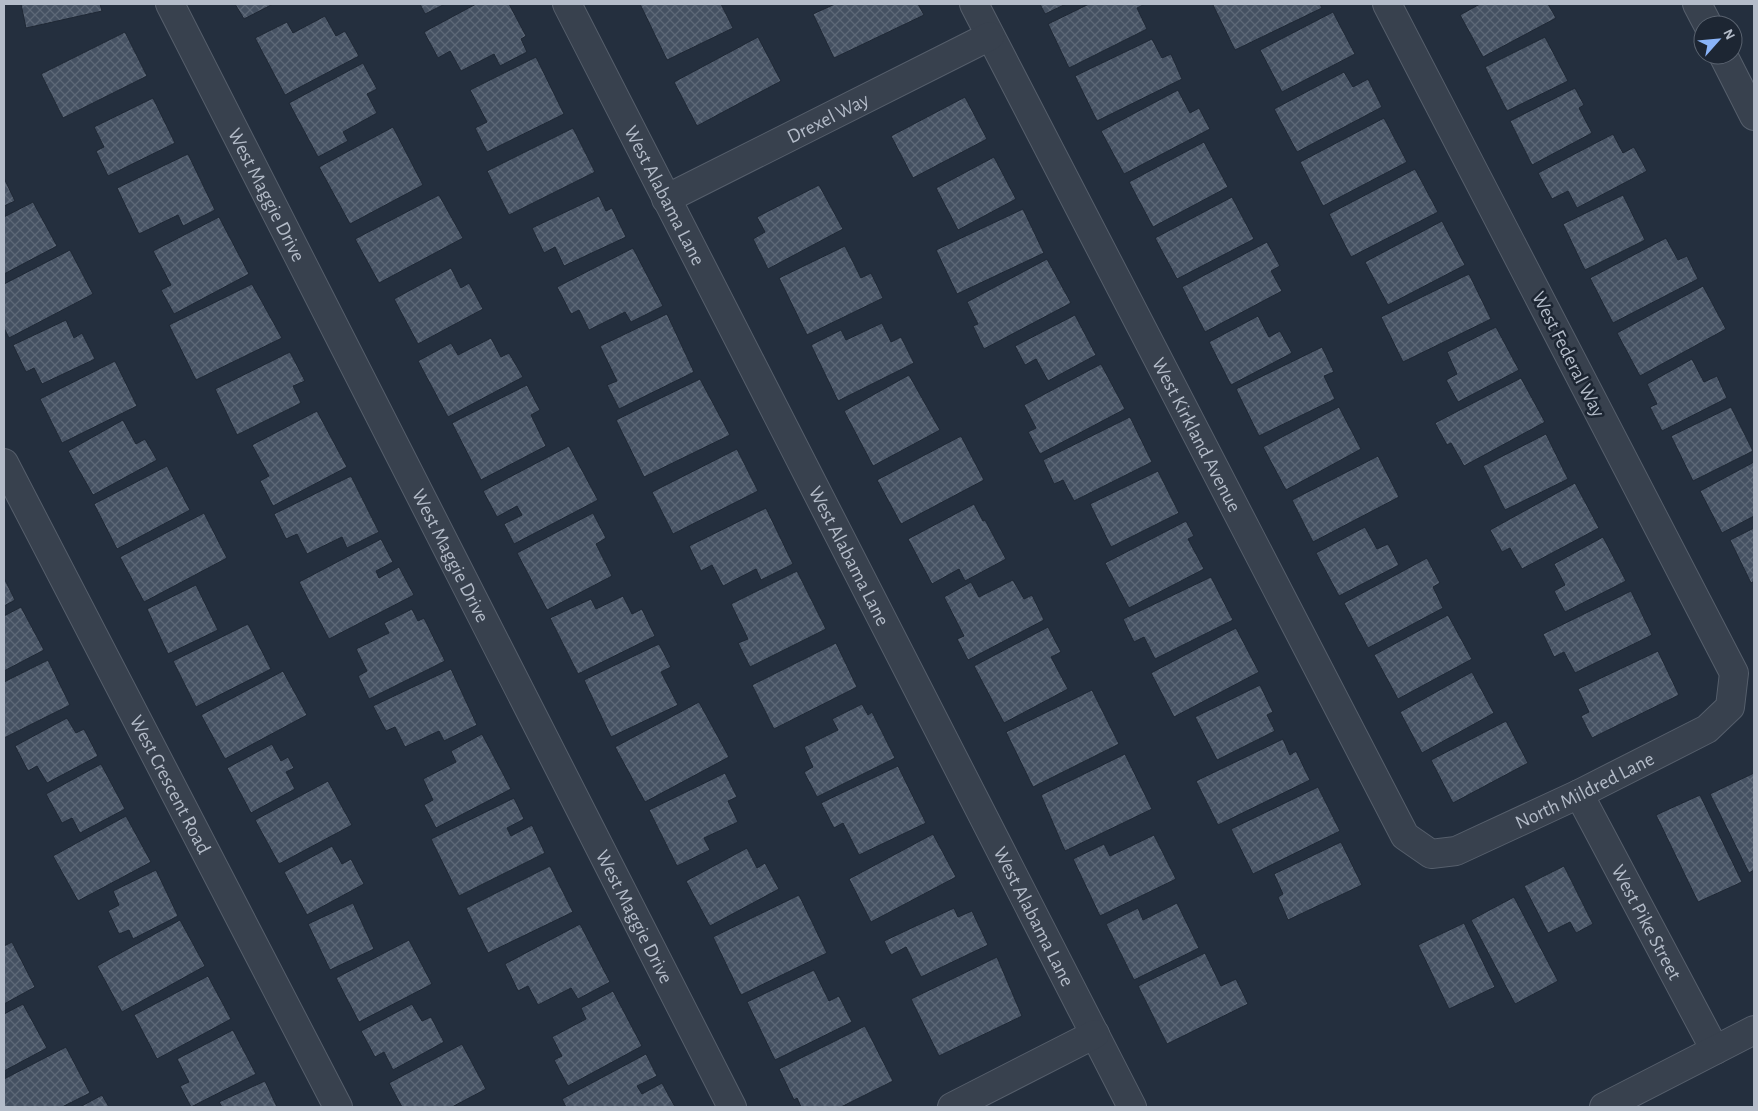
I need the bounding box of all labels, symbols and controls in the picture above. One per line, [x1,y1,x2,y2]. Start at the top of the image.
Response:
north arrow [1693,15,1743,65]
text: N [1720,27,1737,42]
street label: Drexel Way [784,89,873,147]
street label: West Alabama Lane [620,123,708,269]
street label: West Maggie Drive [224,125,308,265]
street label: West Federal Way [1528,288,1609,421]
street label: West Kirkland Avenue [1148,355,1244,516]
street label: West Alabama Lane [805,483,893,629]
street label: West Maggie Drive [408,486,492,626]
street label: West Crescent Road [126,712,214,857]
street label: North Mildred Lane [1512,749,1658,833]
street label: West Alabama Lane [989,844,1077,990]
street label: West Maggie Drive [592,847,676,987]
street label: West Pike Street [1607,862,1685,984]

